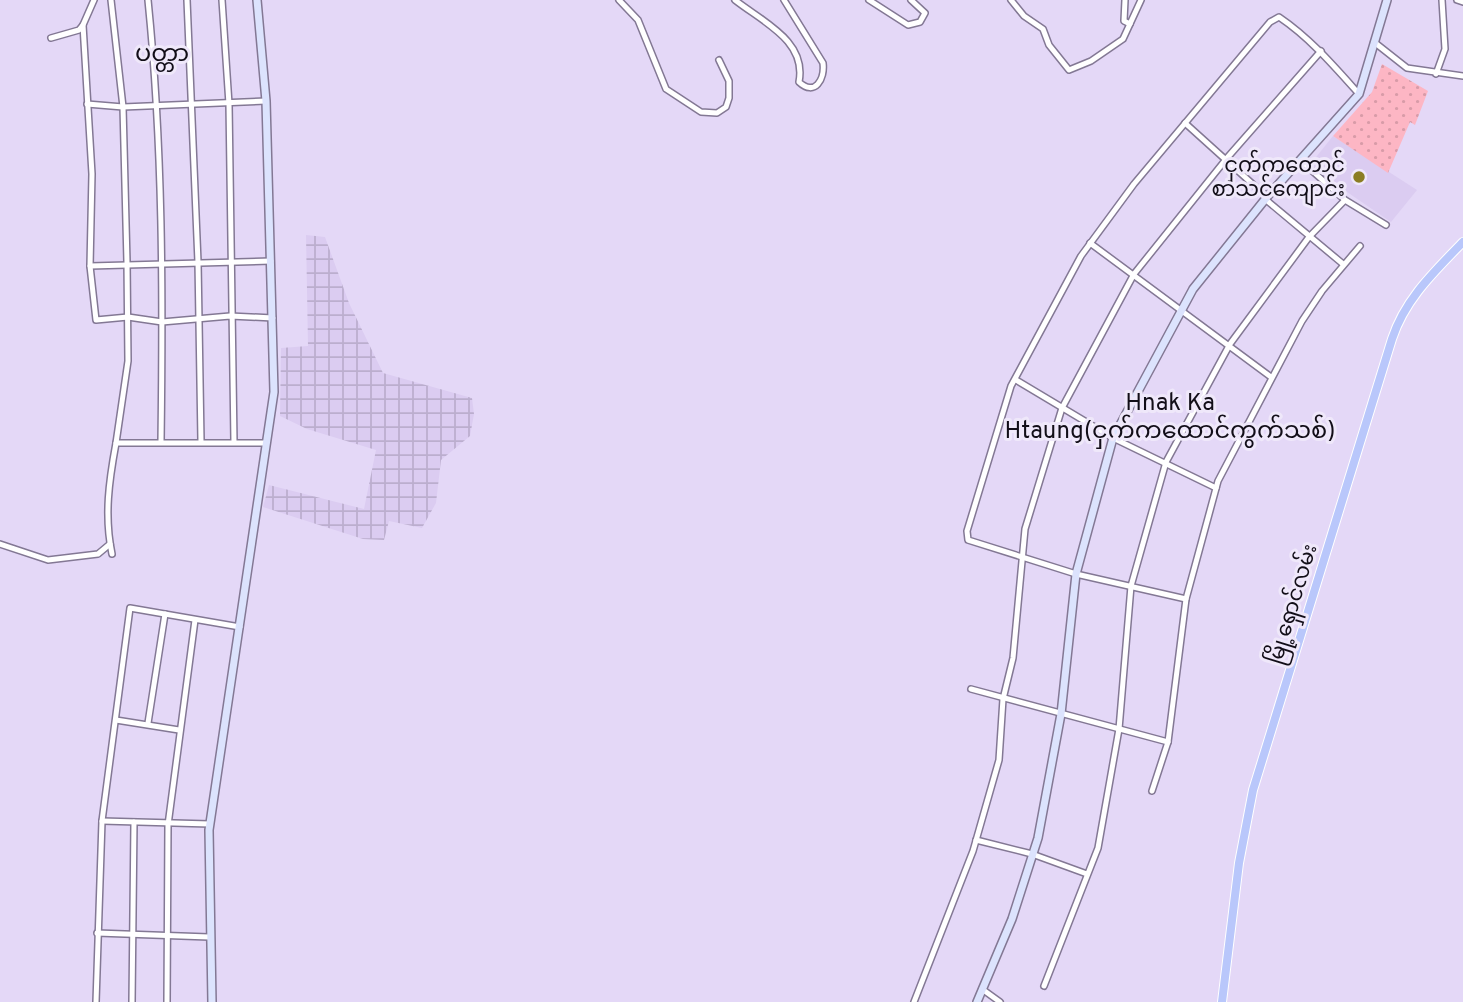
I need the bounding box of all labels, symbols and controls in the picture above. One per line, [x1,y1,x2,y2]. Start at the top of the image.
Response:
district label: ပတ္တာ [135,40,189,72]
place label: ငှက်ကတောင် စာသင်ကျောင်း [1212,149,1345,207]
marker: ငှက်ကတောင် စာသင်ကျောင်း [1351,169,1367,185]
district label: Hnak Ka Htaung(ငှက်ကထောင်ကွက်သစ်) [1005,389,1335,449]
street label: မြို့ရှောင်လမ်း [1259,540,1326,668]

